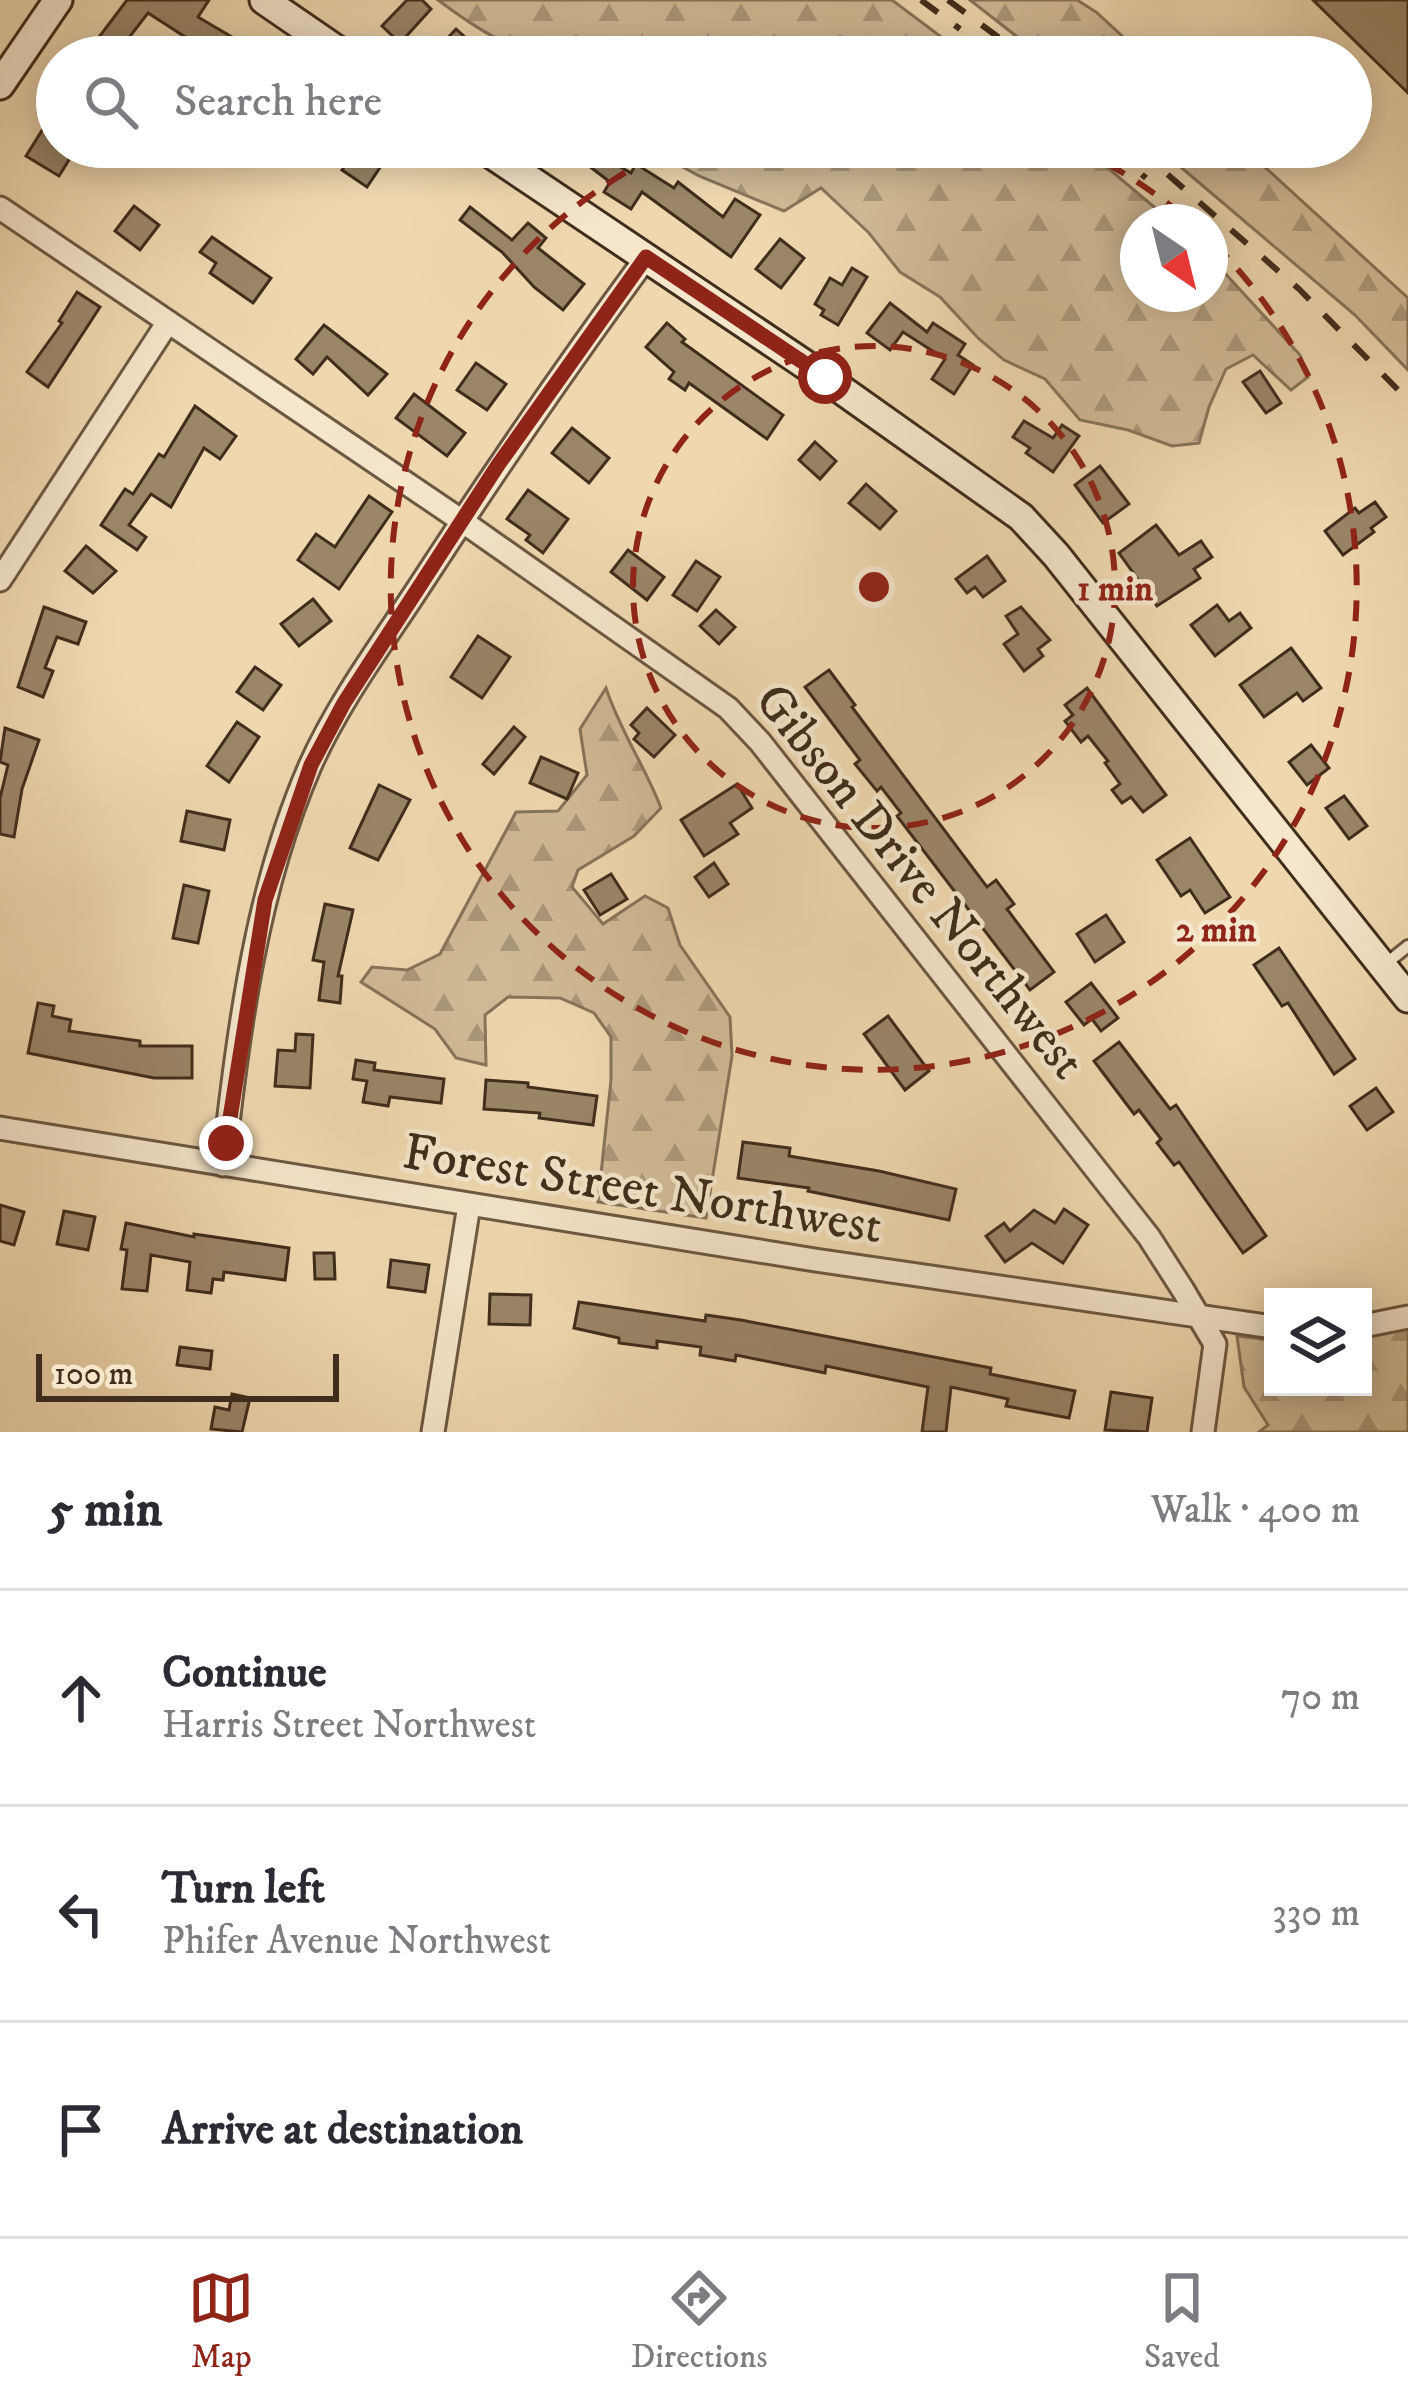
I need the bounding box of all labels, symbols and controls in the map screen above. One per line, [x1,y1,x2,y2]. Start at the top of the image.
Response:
search box [36,36,1372,168]
icon: search [78,69,144,135]
text: Search here [174,74,382,130]
north arrow [1120,204,1228,312]
route start [798,350,852,404]
centre of rings [853,566,895,608]
text: 1 min [1077,567,1153,612]
street label: Gibson Drive Northwest [740,671,1099,1093]
text: 2 min [1176,908,1256,953]
route end [199,1116,253,1170]
street label: Forest Street Northwest [398,1120,887,1259]
map controls [1264,1288,1372,1396]
button: layers [1264,1288,1372,1396]
scale bar [36,1348,339,1401]
text: 100 m [54,1354,133,1395]
text: 5 min [48,1478,162,1542]
text: Walk · 400 m [1151,1486,1360,1535]
text: Continue [162,1645,327,1701]
icon: ahead [48,1665,114,1731]
text: 70 m [1281,1673,1360,1722]
text: Harris Street Northwest [162,1701,536,1750]
text: Turn left [162,1861,325,1917]
icon: left [48,1881,114,1947]
text: 330 m [1272,1889,1360,1938]
text: Phifer Avenue Northwest [162,1917,551,1966]
icon: arrive [48,2097,114,2163]
text: Arrive at destination [162,2102,523,2158]
tab: Map [188,2265,254,2378]
tab: Directions [631,2265,767,2378]
tab: Saved [1144,2265,1220,2378]

